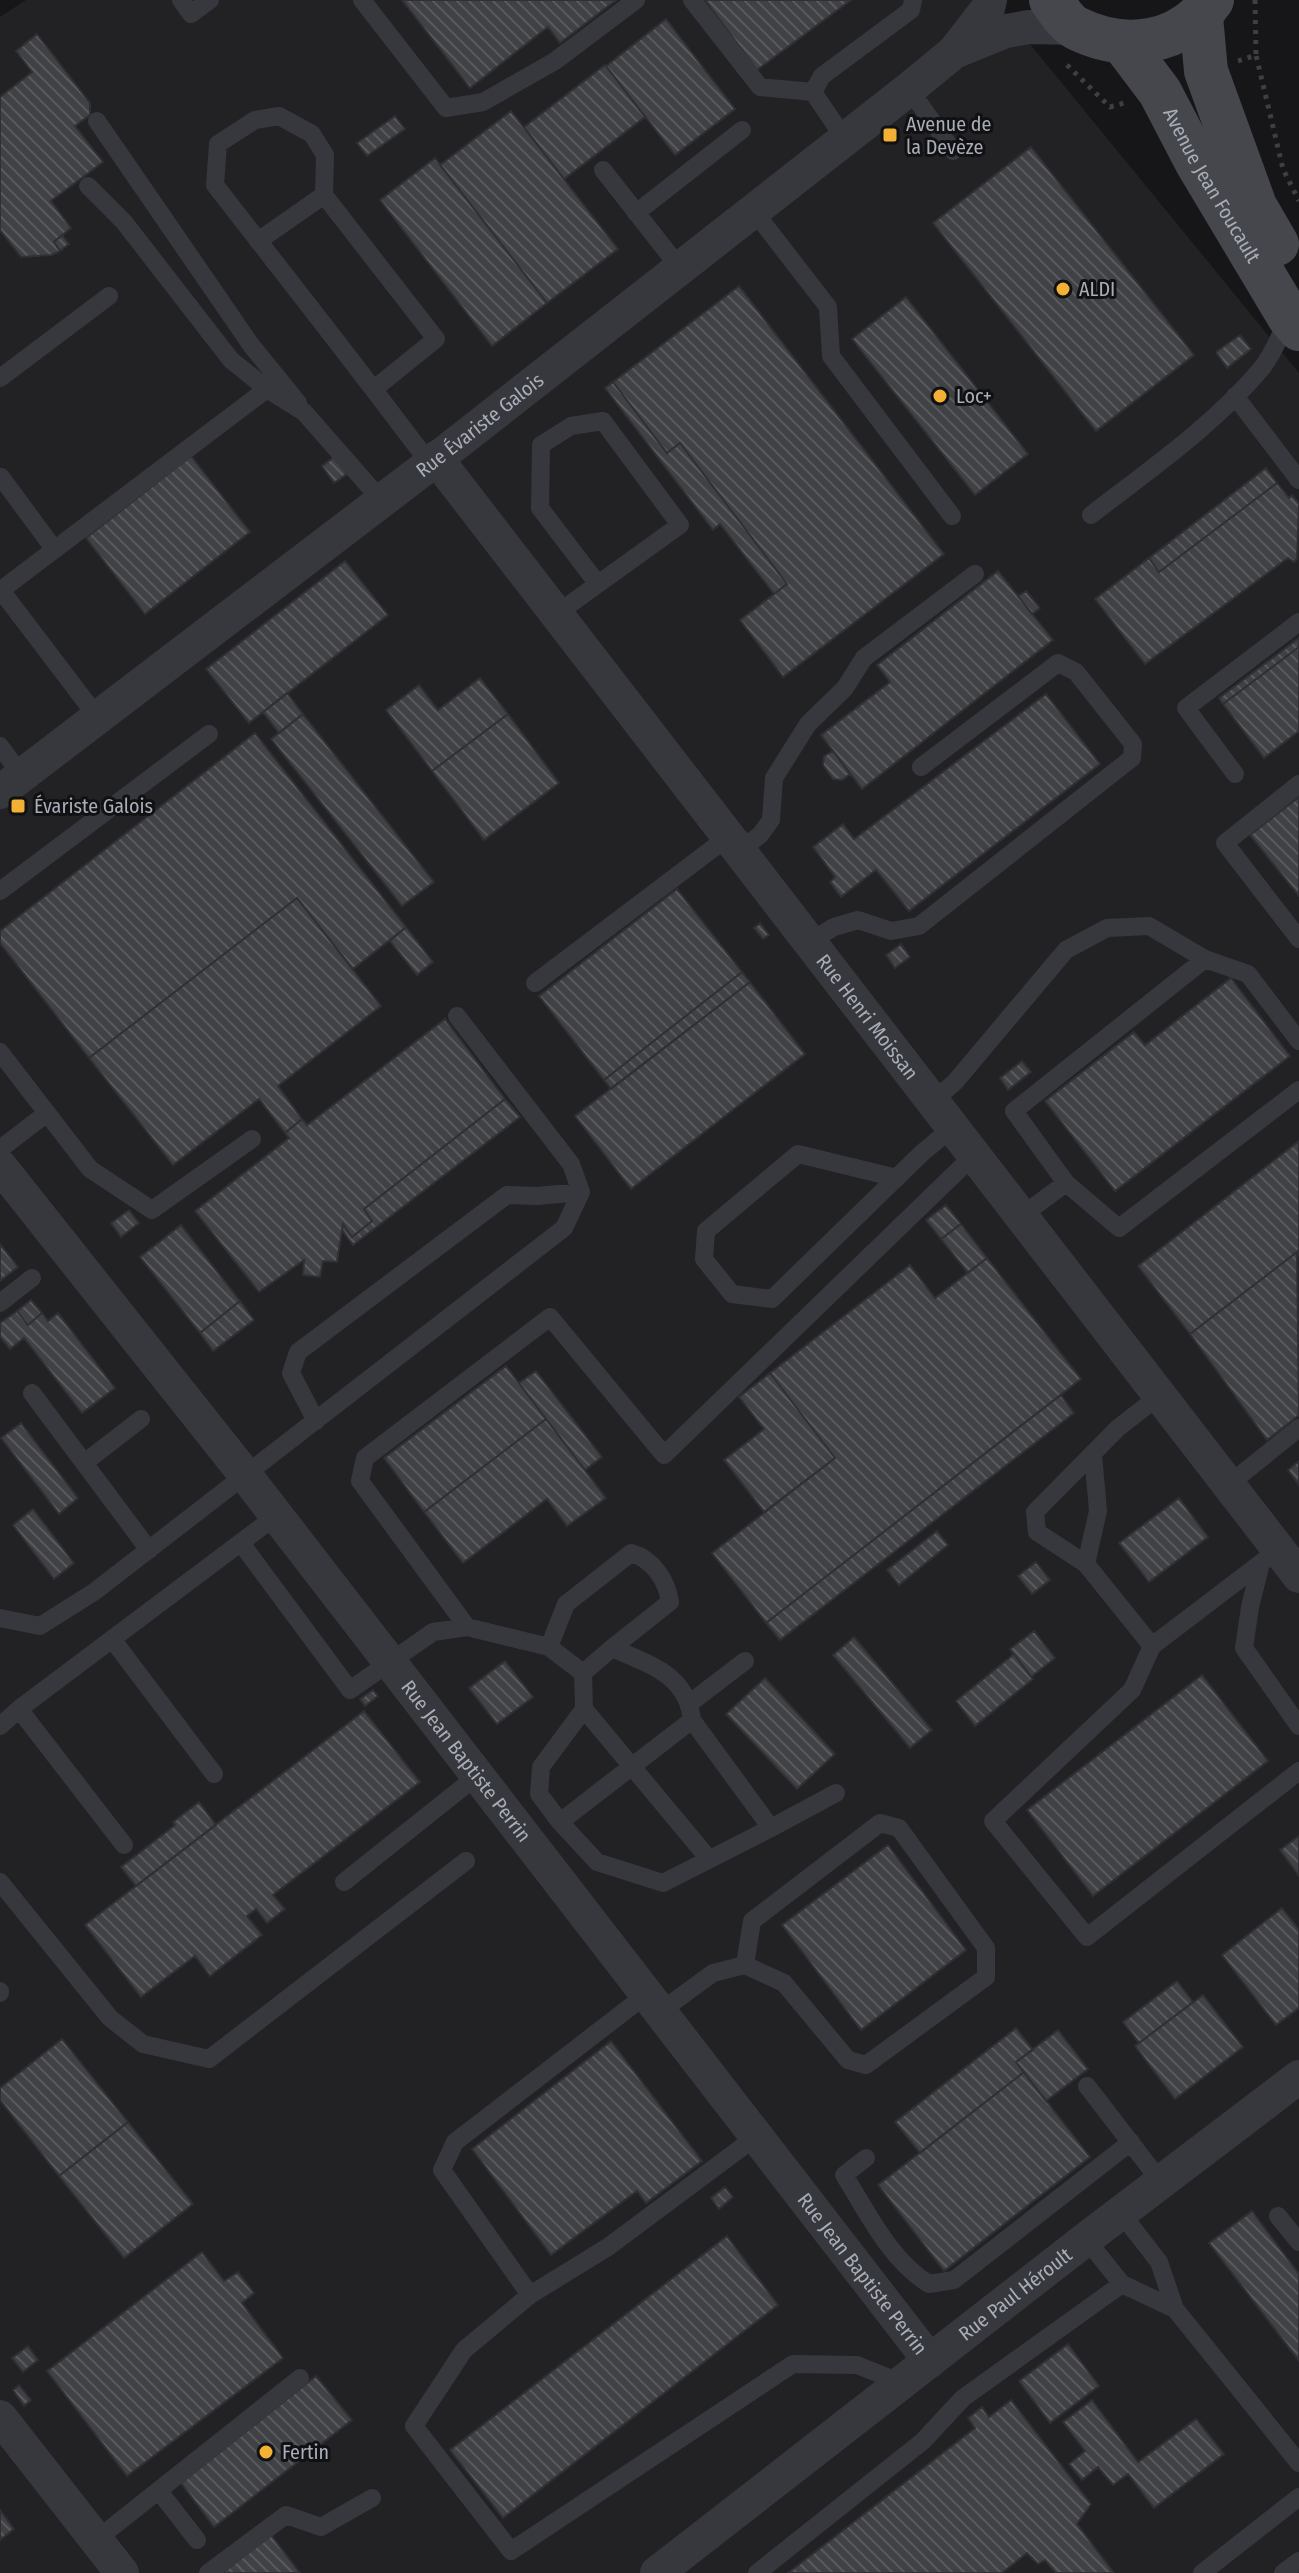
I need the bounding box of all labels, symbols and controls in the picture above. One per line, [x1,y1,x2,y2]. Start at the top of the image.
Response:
street label: Avenue Jean Foucault [1158,104,1266,267]
place label: Avenue de la Devèze [906,112,991,159]
marker: Avenue de la Devèze [881,126,899,144]
place label: ALDI [1079,277,1115,301]
marker: ALDI [1054,280,1072,298]
street label: Rue Évariste Galois [411,368,548,482]
place label: Loc+ [956,384,992,408]
marker: Loc+ [931,387,949,405]
place label: Évariste Galois [34,794,153,818]
marker: Évariste Galois [9,797,27,815]
street label: Rue Henri Moissan [811,949,923,1084]
street label: Rue Jean Baptiste Perrin [396,1675,536,1847]
street label: Rue Jean Baptiste Perrin [793,2188,933,2359]
street label: Rue Paul Héroult [954,2242,1077,2346]
place label: Fertin [282,2440,329,2464]
marker: Fertin [257,2443,275,2461]

